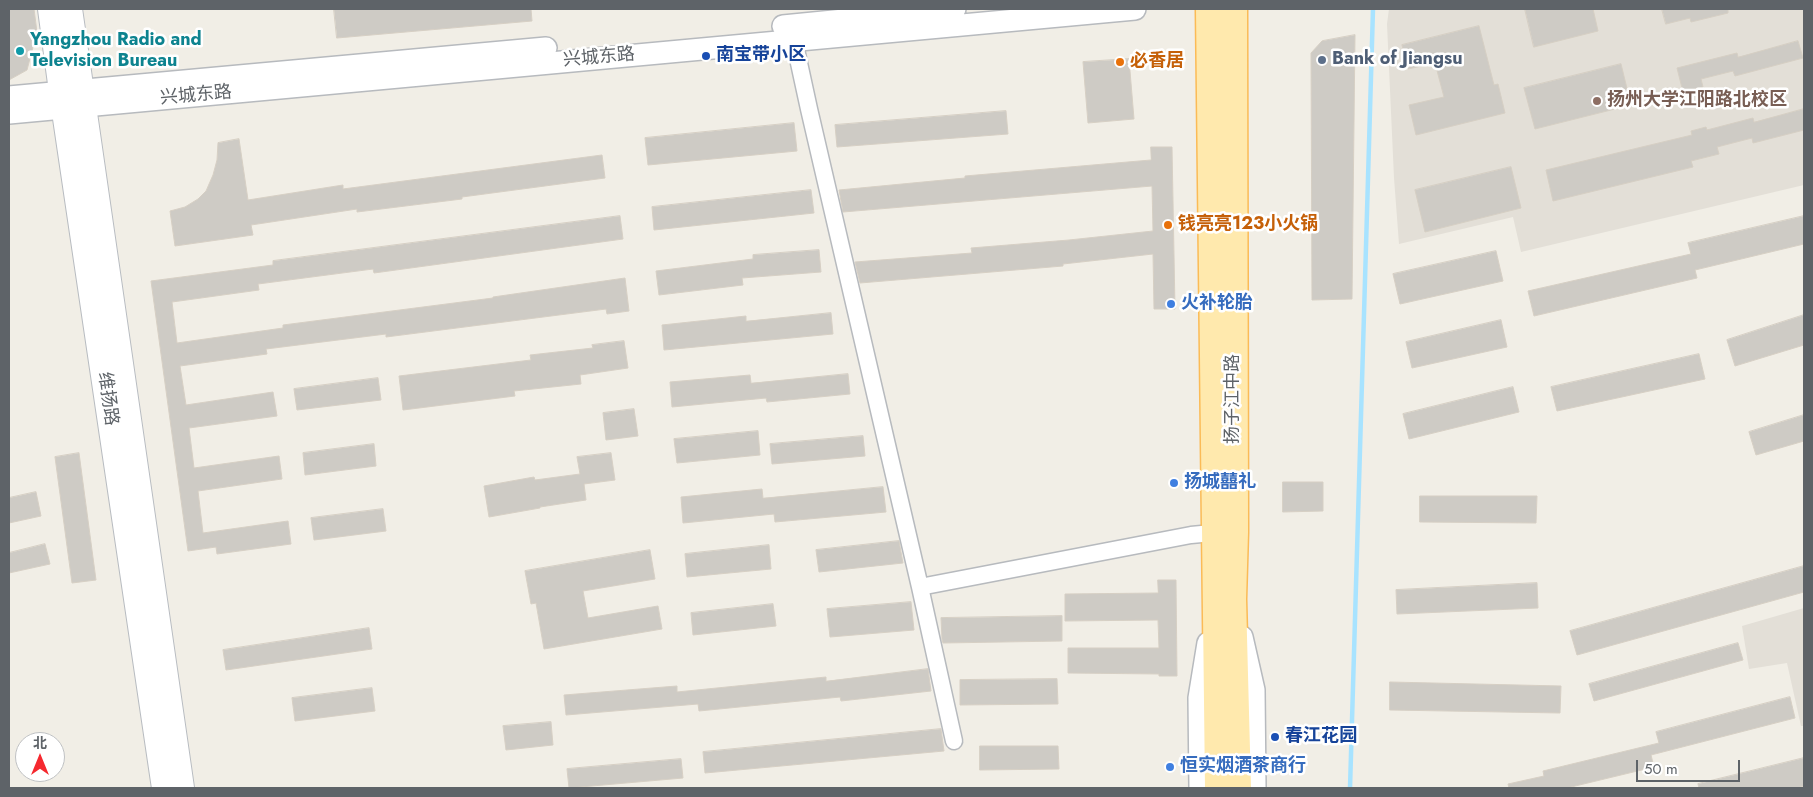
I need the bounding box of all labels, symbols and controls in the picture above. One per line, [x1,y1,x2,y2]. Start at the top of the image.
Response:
place label: Yangzhou Radio and Television Bureau [30,30,202,72]
street label: 兴城东路 [562,44,636,72]
marker: Yangzhou Radio and Television Bureau [14,45,26,57]
place label: 南宝带小区 [716,45,806,67]
place label: Bank of Jiangsu [1332,49,1462,71]
marker: 南宝带小区 [700,50,712,62]
place label: 必香居 [1130,51,1184,73]
marker: Bank of Jiangsu [1316,54,1328,66]
marker: 必香居 [1114,56,1126,68]
street label: 兴城东路 [159,82,233,110]
place label: 扬州大学江阳路北校区 [1607,90,1787,112]
marker: 扬州大学江阳路北校区 [1591,95,1603,107]
place label: 钱亮亮123小火锅 [1178,214,1318,236]
marker: 钱亮亮123小火锅 [1162,219,1174,231]
place label: 火补轮胎 [1181,293,1253,315]
marker: 火补轮胎 [1165,298,1177,310]
street label: 扬子江中路 [1223,354,1245,444]
street label: 维扬路 [93,371,121,427]
place label: 扬城囍礼 [1184,472,1256,494]
marker: 扬城囍礼 [1168,477,1180,489]
place label: 春江花园 [1285,726,1357,748]
marker: 春江花园 [1269,731,1281,743]
north arrow [15,732,65,782]
text: 北 [33,733,47,753]
scale bar [1638,750,1742,782]
place label: 恒实烟酒茶商行 [1180,756,1306,778]
text: 50 m [1644,758,1678,780]
marker: 恒实烟酒茶商行 [1164,761,1176,773]

